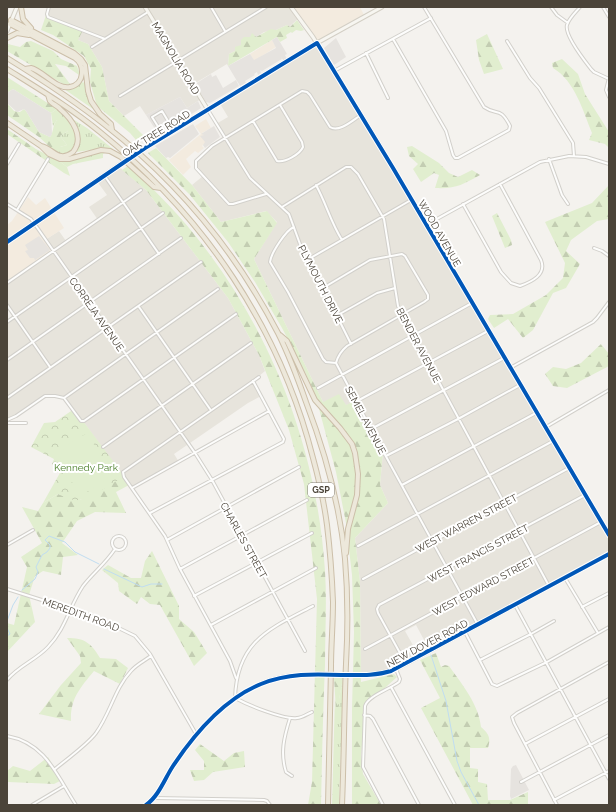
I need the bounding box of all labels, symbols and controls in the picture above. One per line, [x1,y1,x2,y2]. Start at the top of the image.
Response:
street label: MAGNOLIA ROAD [150,20,202,97]
street label: OAK TREE ROAD [120,108,192,159]
street label: WOOD AVENUE [416,198,463,268]
street label: PLYMOUTH DRIVE [296,243,345,325]
street label: CORREJA AVENUE [67,275,126,353]
street label: BENDER AVENUE [394,306,443,384]
street label: SEMEL AVENUE [343,384,388,456]
park label: Kennedy Park [54,462,119,473]
road number: GSP [308,483,334,497]
street label: WEST WARREN STREET [414,492,519,555]
street label: CHARLES STREET [218,500,269,580]
street label: WEST FRANCIS STREET [426,522,531,585]
street label: WEST EDWARD STREET [430,555,536,618]
street label: MEREDITH ROAD [41,595,121,633]
street label: NEW DOVER ROAD [385,617,470,670]

